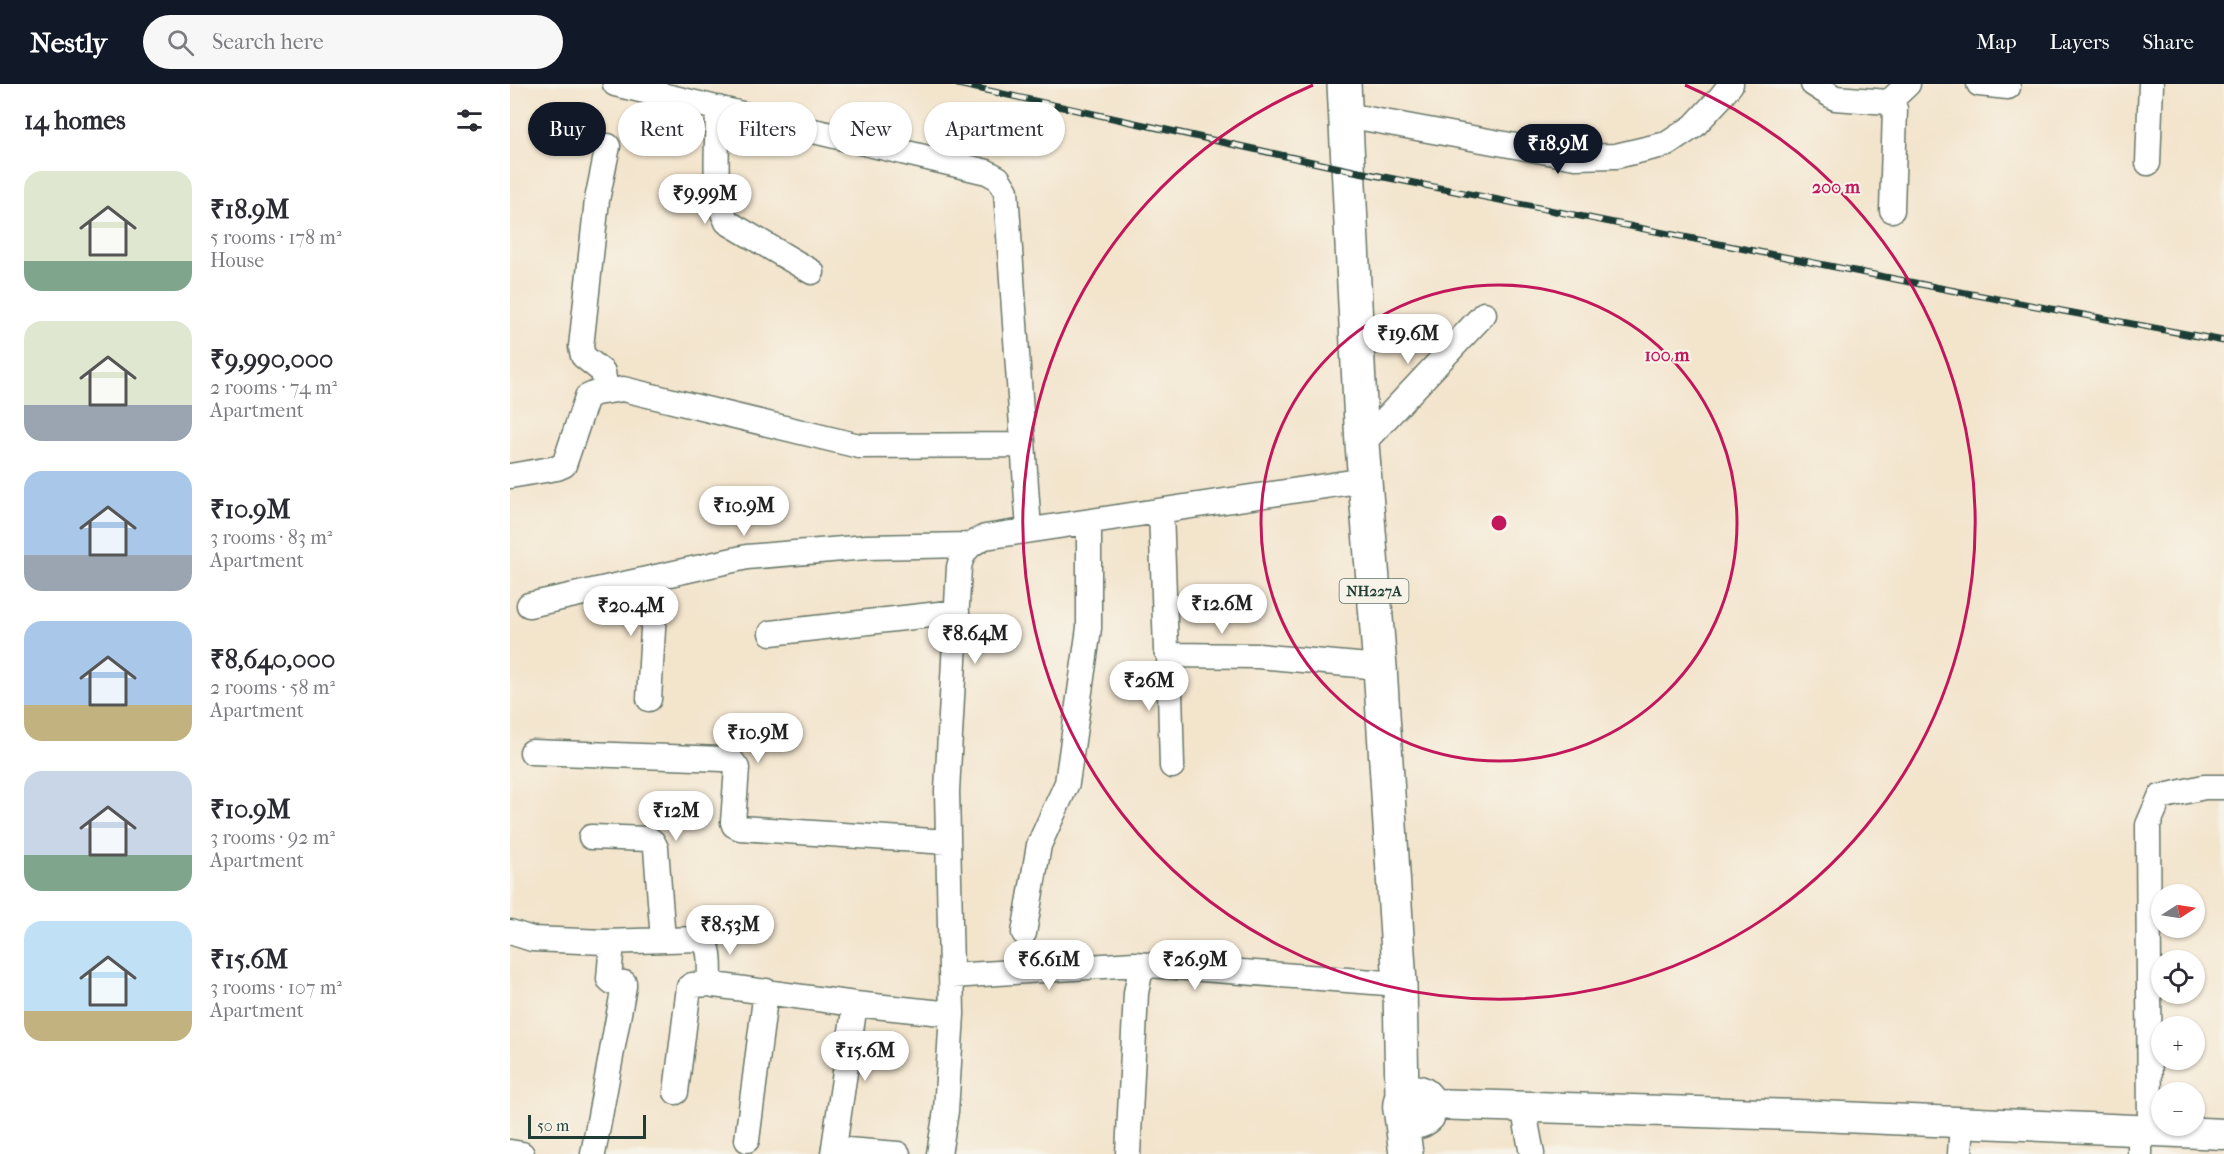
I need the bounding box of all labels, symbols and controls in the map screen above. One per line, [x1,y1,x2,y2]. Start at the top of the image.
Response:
search box [143,15,563,69]
text: Nestly [30,26,107,59]
icon: search [164,26,197,59]
text: Search here [212,29,324,55]
text: Map [1976,30,2017,54]
text: Layers [2050,30,2109,54]
text: Share [2142,30,2194,54]
chip: Buy [528,102,606,156]
chip: Rent [618,102,705,156]
chip: Filters [717,102,817,156]
chip: New [829,102,912,156]
chip: Apartment [924,102,1065,156]
icon: filters [453,104,486,137]
text: 14 homes [24,105,126,136]
pin: ₹18.9M [1509,124,1607,175]
text: ₹18.9M [1528,132,1589,155]
pin: ₹9.99M [656,174,754,225]
text: 200 m [1812,177,1861,198]
text: ₹9.99M [673,182,737,205]
text: ₹18.9M [210,194,289,225]
icon: home [72,195,144,267]
text: 5 rooms · 178 m² [210,226,342,249]
text: House [210,249,264,272]
pin: ₹19.6M [1359,314,1457,365]
text: ₹19.6M [1377,322,1439,345]
text: ₹9,990,000 [210,344,333,375]
icon: home [72,345,144,417]
text: 100 m [1644,345,1691,366]
text: 2 rooms · 74 m² [210,376,337,399]
text: Apartment [210,399,304,422]
pin: ₹10.9M [695,486,793,537]
text: ₹10.9M [210,494,290,525]
text: ₹10.9M [713,494,775,517]
icon: home [72,495,144,567]
centre of rings [1489,513,1509,533]
text: 3 rooms · 83 m² [210,526,333,549]
text: Apartment [210,549,304,572]
road number: NH227A [1340,579,1408,603]
pin: ₹12.6M [1173,584,1271,635]
pin: ₹20.4M [582,586,680,637]
text: ₹12.6M [1191,592,1253,615]
text: ₹20.4M [597,594,665,617]
pin: ₹8.64M [926,614,1024,665]
text: ₹8.64M [942,622,1008,645]
text: ₹8,640,000 [210,644,335,675]
icon: home [72,645,144,717]
pin: ₹26M [1113,661,1185,712]
text: ₹26M [1124,669,1174,692]
text: 2 rooms · 58 m² [210,676,335,699]
text: Apartment [210,699,304,722]
pin: ₹10.9M [709,713,807,764]
text: ₹10.9M [727,721,789,744]
pin: ₹12M [640,791,712,842]
text: ₹10.9M [210,794,290,825]
icon: home [72,795,144,867]
text: ₹12M [652,799,700,822]
text: 3 rooms · 92 m² [210,826,335,849]
text: Apartment [210,849,304,872]
north arrow [2151,884,2205,938]
map controls [2151,884,2205,1136]
pin: ₹8.53M [681,905,779,956]
text: ₹8.53M [700,913,760,936]
pin: ₹6.61M [1000,940,1098,991]
pin: ₹26.9M [1146,940,1244,991]
text: ₹15.6M [210,944,288,975]
icon: home [72,945,144,1017]
text: ₹6.61M [1018,948,1080,971]
text: ₹26.9M [1163,948,1227,971]
button: locate [2151,950,2205,1004]
text: 3 rooms · 107 m² [210,976,342,999]
text: Apartment [210,999,304,1022]
button: + [2151,1016,2205,1070]
pin: ₹15.6M [816,1031,914,1082]
text: ₹15.6M [835,1039,895,1062]
button: − [2151,1082,2205,1136]
scale bar [528,1112,646,1140]
text: 50 m [537,1116,569,1135]

